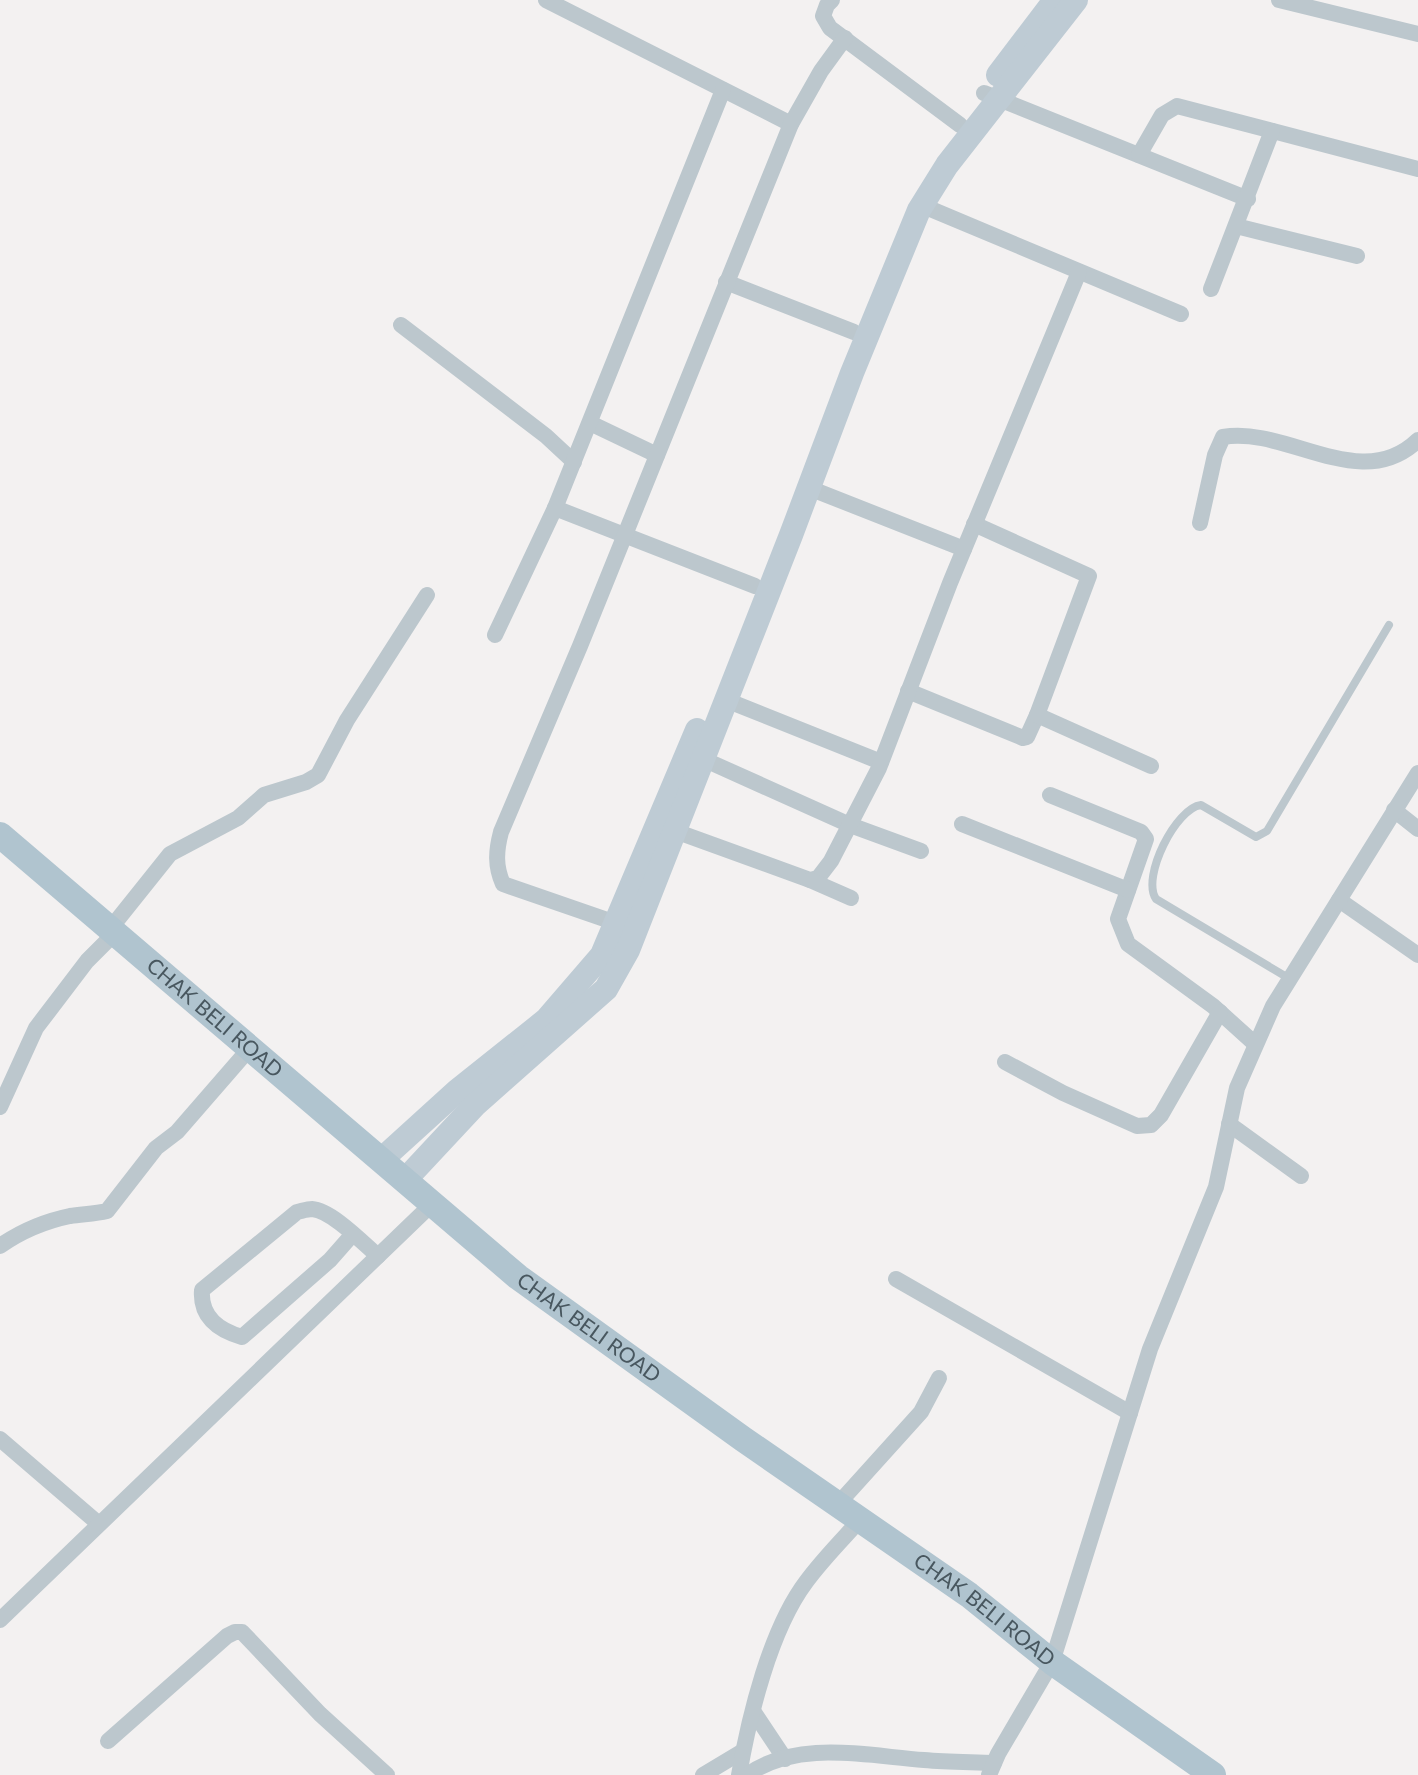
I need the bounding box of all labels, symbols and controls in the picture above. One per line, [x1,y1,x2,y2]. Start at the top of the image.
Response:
street label: CHAK BELI ROAD [142,952,289,1082]
street label: CHAK BELI ROAD [513,1267,666,1387]
street label: CHAK BELI ROAD [910,1547,1061,1671]

